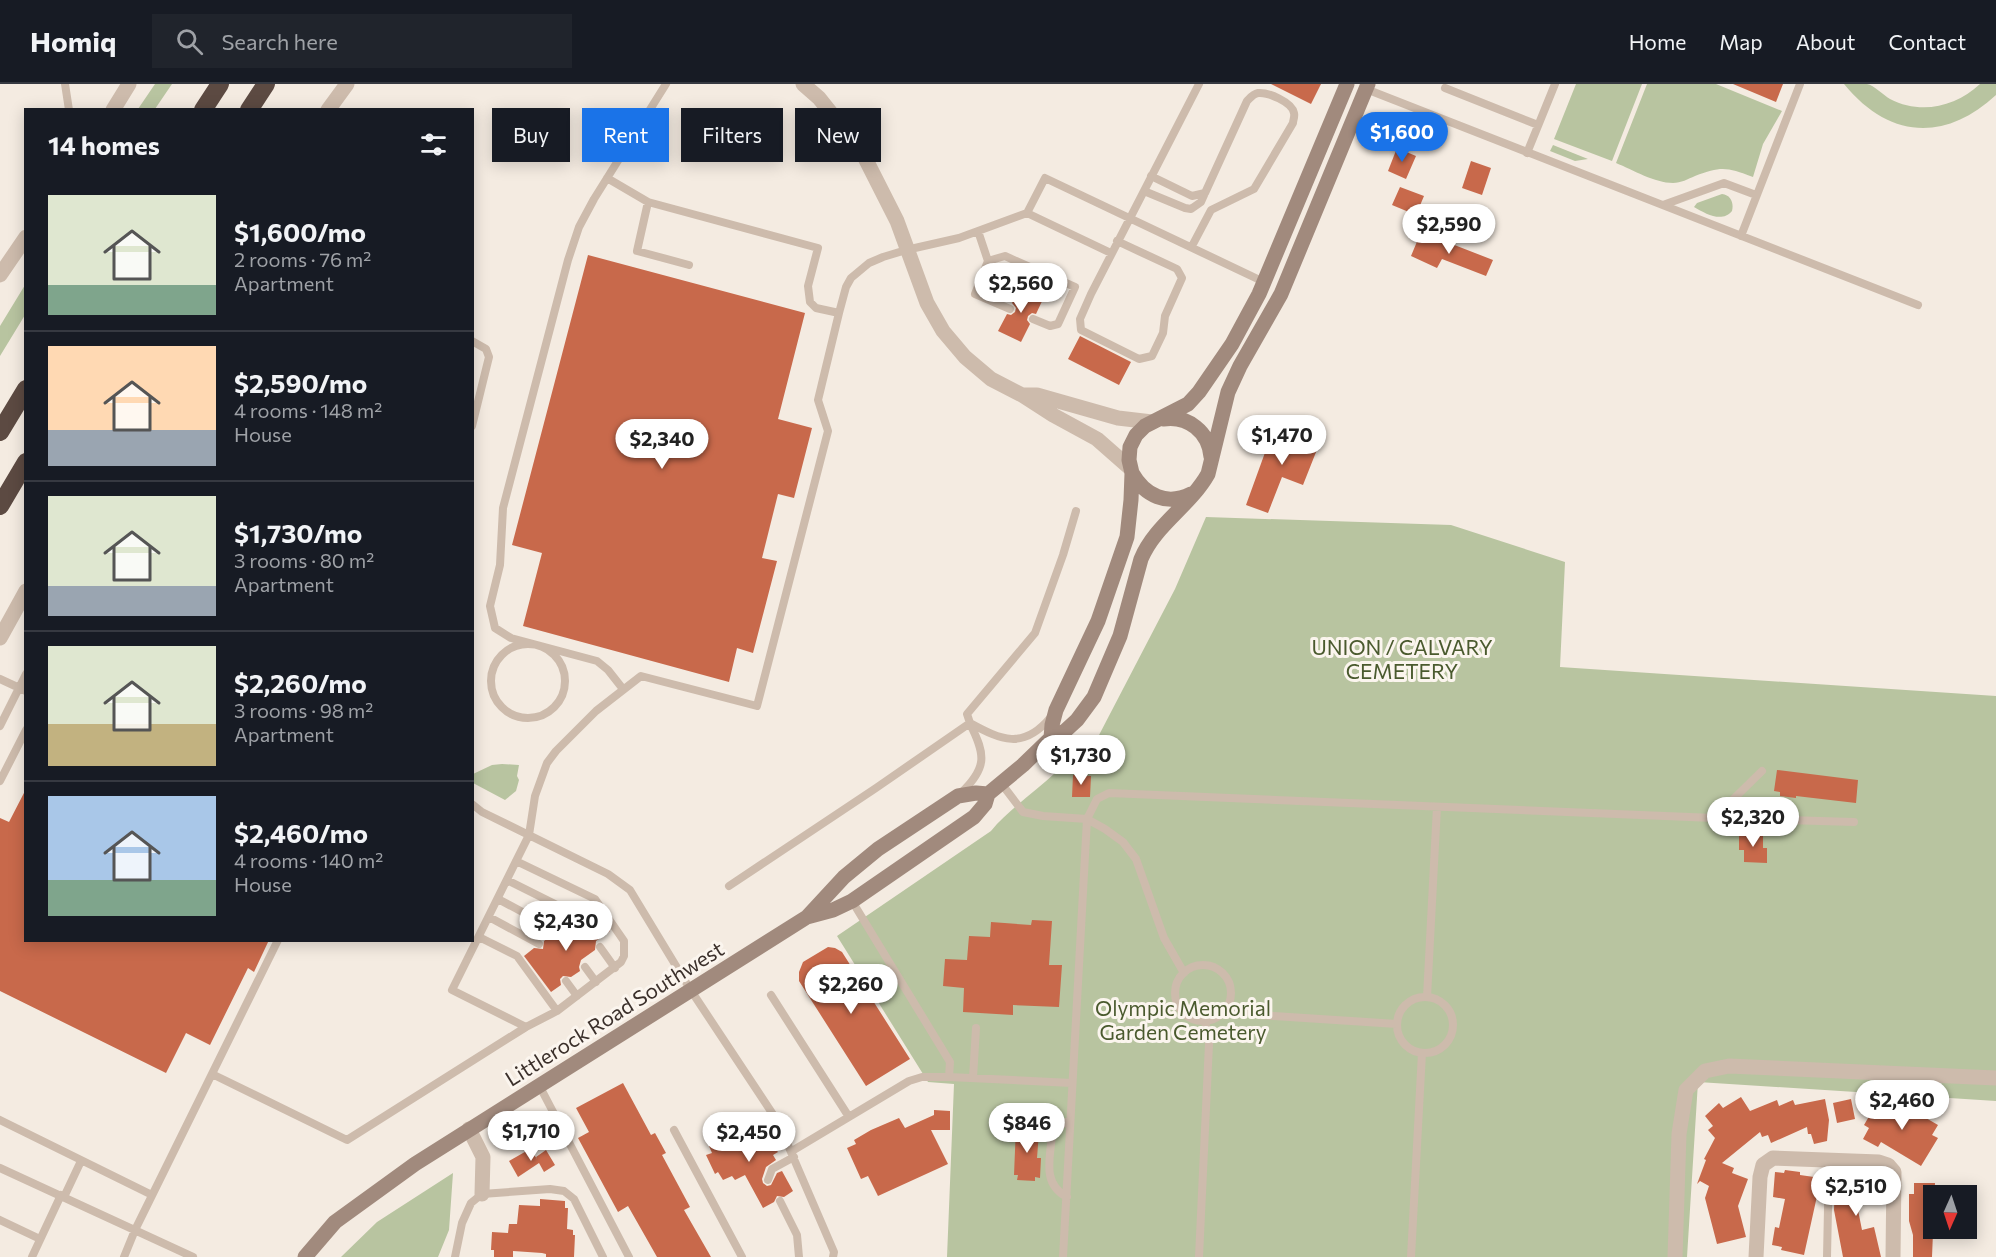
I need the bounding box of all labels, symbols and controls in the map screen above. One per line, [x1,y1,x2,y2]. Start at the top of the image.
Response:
search box [152,14,572,68]
text: Homiq [30,24,116,58]
icon: search [173,25,206,58]
text: Search here [221,28,338,55]
text: Home [1629,29,1686,54]
text: Map [1719,29,1763,54]
text: About [1796,29,1855,54]
text: Contact [1888,29,1966,54]
chip: Buy [492,108,570,162]
chip: Rent [582,108,669,162]
chip: Filters [681,108,783,162]
chip: New [795,108,881,162]
pin: $1,600 [1353,112,1451,163]
text: $1,600 [1370,119,1434,143]
icon: filters [417,128,450,161]
text: 14 homes [48,129,160,160]
pin: $2,590 [1400,204,1498,255]
text: $2,590 [1416,211,1482,235]
text: $1,600/mo [234,216,366,247]
icon: home [96,219,168,291]
text: 2 rooms · 76 m² [234,247,371,271]
pin: $2,560 [972,263,1070,314]
text: $2,560 [988,270,1054,294]
text: Apartment [234,271,334,295]
text: $2,590/mo [234,367,367,398]
icon: home [96,370,168,442]
text: 4 rooms · 148 m² [234,398,382,422]
pin: $1,470 [1233,415,1331,466]
pin: $2,340 [613,419,711,470]
text: House [234,422,292,446]
text: $1,470 [1251,422,1313,446]
text: $2,340 [629,426,695,450]
text: $1,730/mo [234,517,362,548]
icon: home [96,520,168,592]
text: 3 rooms · 80 m² [234,548,374,572]
text: Apartment [234,572,334,596]
park label: UNION / CALVARY CEMETERY [1311,634,1493,683]
text: $2,260/mo [234,667,367,698]
icon: home [96,670,168,742]
text: 3 rooms · 98 m² [234,698,373,722]
text: Apartment [234,722,334,746]
pin: $1,730 [1032,735,1130,786]
text: $1,730 [1050,742,1112,766]
pin: $2,320 [1704,797,1802,848]
text: $2,320 [1721,804,1785,828]
text: $2,460/mo [234,817,368,848]
icon: home [96,820,168,892]
text: 4 rooms · 140 m² [234,848,383,872]
text: House [234,872,292,896]
pin: $2,430 [517,901,615,952]
text: $2,430 [534,908,598,932]
street label: Littlerock Road Southwest [500,935,728,1091]
pin: $2,260 [802,964,900,1015]
text: $2,260 [819,971,883,995]
park label: Olympic Memorial Garden Cemetery [1095,995,1271,1044]
pin: $2,460 [1853,1080,1951,1131]
text: $2,460 [1869,1087,1935,1111]
pin: $846 [991,1103,1063,1154]
text: $846 [1003,1110,1051,1134]
pin: $1,710 [482,1111,580,1162]
pin: $2,450 [700,1112,798,1163]
text: $1,710 [502,1118,560,1142]
text: $2,450 [717,1119,781,1143]
pin: $2,510 [1807,1166,1905,1217]
text: $2,510 [1825,1173,1887,1197]
north arrow [1923,1185,1977,1239]
map controls [1923,1185,1977,1239]

